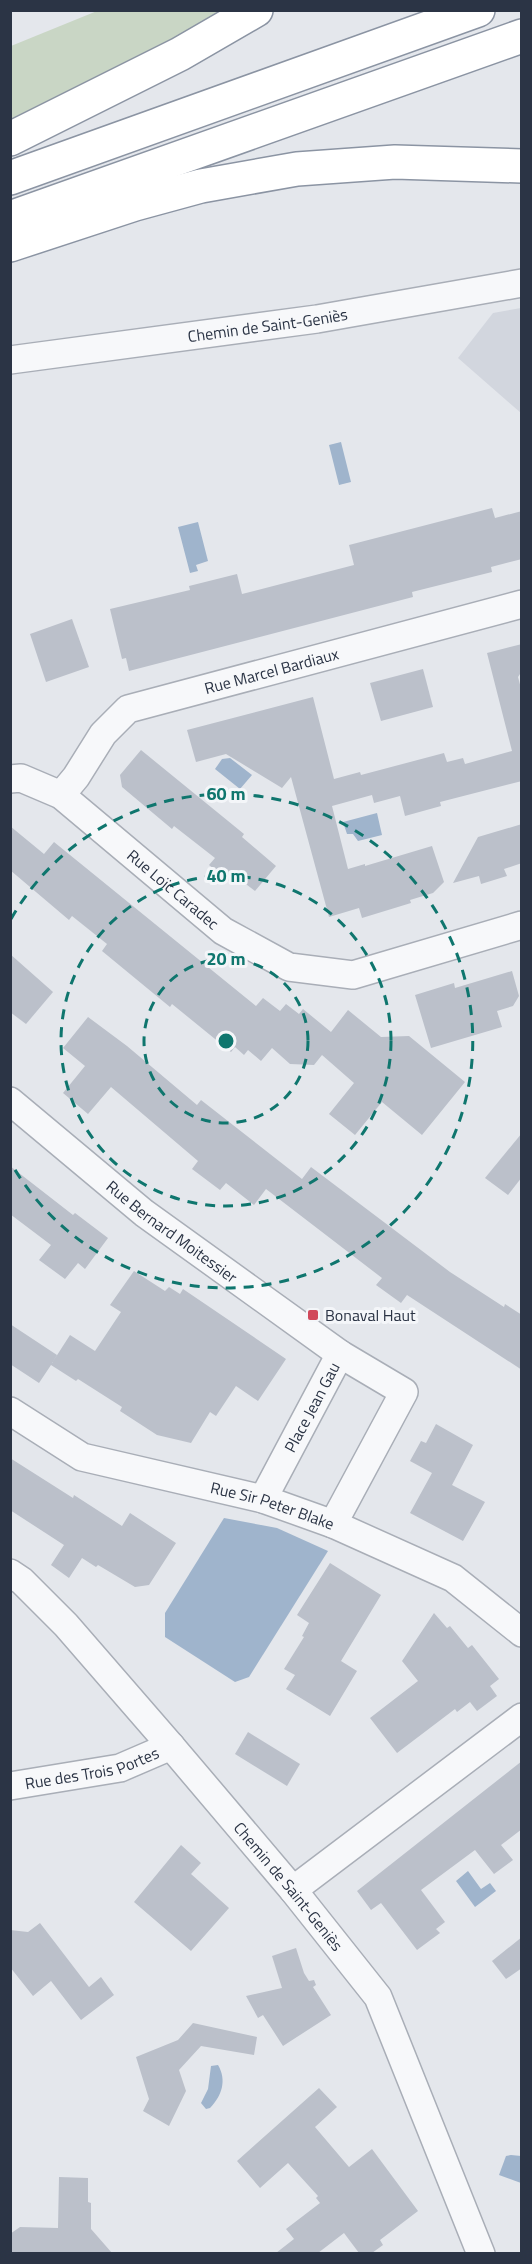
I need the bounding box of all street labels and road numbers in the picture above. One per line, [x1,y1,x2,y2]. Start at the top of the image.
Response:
street label: Chemin de Saint-Geniès [186,302,349,348]
street label: Rue Marcel Bardiaux [202,641,341,700]
street label: Rue Loïc Caradec [122,843,225,935]
street label: Rue Bernard Moitessier [101,1174,243,1289]
street label: Place Jean Gau [278,1358,346,1456]
street label: Rue Sir Peter Blake [208,1475,338,1536]
street label: Rue des Trois Portes [23,1741,163,1795]
street label: Chemin de Saint-Geniès [228,1816,349,1956]

